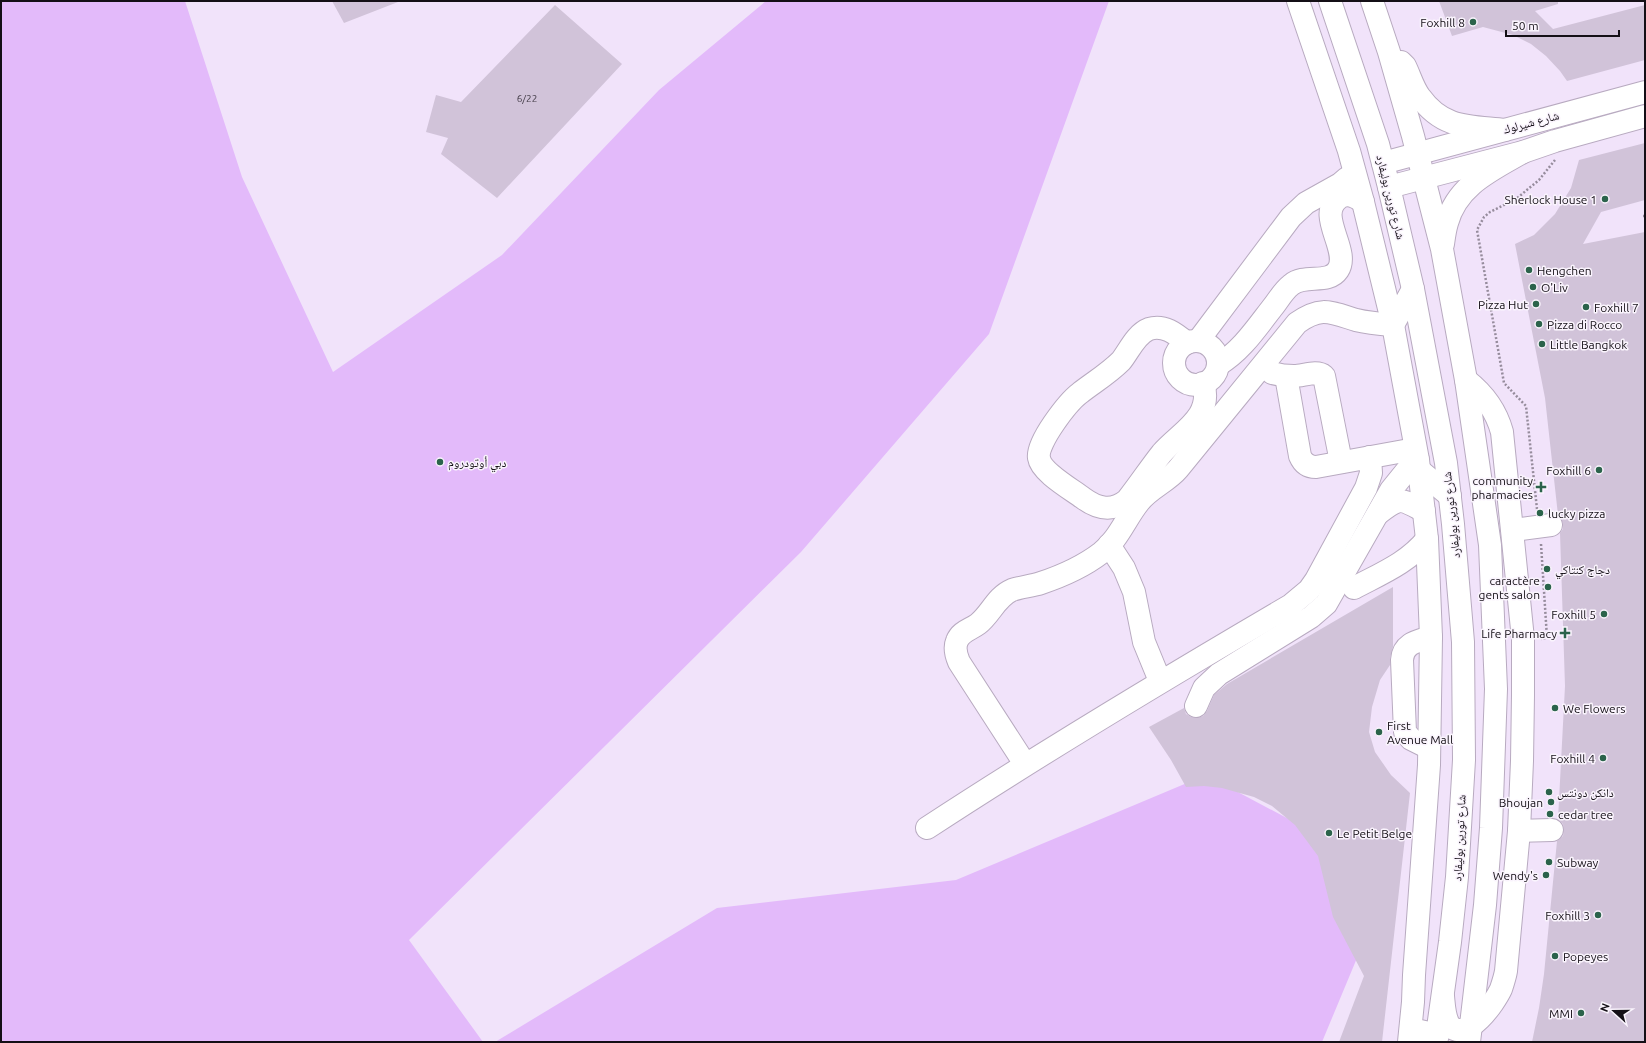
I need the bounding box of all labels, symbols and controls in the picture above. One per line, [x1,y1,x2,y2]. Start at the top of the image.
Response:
scale bar [1506,12,1619,38]
place label: Foxhill 8 [1420,16,1465,29]
marker: Foxhill 8 [1468,17,1478,27]
text: 50 m [1512,19,1539,32]
house number: 6/22 [517,93,537,104]
street label: شارع شيرلوك [1502,108,1561,138]
street label: شارع تورين بوليفارد [1372,153,1408,241]
place label: Sherlock House 1 [1505,193,1597,206]
marker: Sherlock House 1 [1600,194,1610,204]
place label: Hengchen [1537,264,1592,277]
marker: Hengchen [1524,265,1534,275]
place label: O'Liv [1541,281,1568,294]
marker: O'Liv [1528,282,1538,292]
place label: Pizza Hut [1478,298,1528,311]
marker: Pizza Hut [1531,299,1541,309]
place label: Foxhill 7 [1594,301,1639,314]
marker: Foxhill 7 [1581,302,1591,312]
place label: Pizza di Rocco [1547,318,1622,331]
marker: Pizza di Rocco [1534,319,1544,329]
place label: Little Bangkok [1550,338,1627,351]
marker: Little Bangkok [1537,339,1547,349]
place label: دبي أوتودروم [448,456,507,473]
marker: دبي أوتودروم [435,457,445,467]
place label: Foxhill 6 [1546,464,1591,477]
marker: Foxhill 6 [1594,465,1604,475]
street label: شارع تورين بوليفارد [1440,471,1464,559]
place label: community pharmacies [1472,474,1533,501]
marker: community pharmacies [1536,482,1546,492]
place label: lucky pizza [1548,507,1605,520]
marker: lucky pizza [1535,508,1545,518]
place label: دجاج كنتاكي [1555,563,1610,580]
marker: دجاج كنتاكي [1542,564,1552,574]
place label: caractère gents salon [1479,574,1540,601]
marker: caractère gents salon [1543,582,1553,592]
place label: Foxhill 5 [1551,608,1596,621]
marker: Foxhill 5 [1599,609,1609,619]
place label: Life Pharmacy [1481,627,1557,640]
marker: Life Pharmacy [1560,628,1570,638]
place label: We Flowers [1563,702,1625,715]
marker: We Flowers [1550,703,1560,713]
place label: First Avenue Mall [1387,719,1453,746]
marker: First Avenue Mall [1374,727,1384,737]
place label: Foxhill 4 [1550,752,1595,765]
marker: Foxhill 4 [1598,753,1608,763]
place label: دانكن دونتس [1557,786,1614,800]
marker: دانكن دونتس [1544,787,1554,797]
street label: شارع تورين بوليفارد [1450,794,1470,882]
place label: Bhoujan [1499,796,1543,809]
marker: Bhoujan [1546,797,1556,807]
place label: cedar tree [1558,808,1613,821]
marker: cedar tree [1545,809,1555,819]
place label: Le Petit Belge [1337,827,1412,840]
marker: Le Petit Belge [1324,828,1334,838]
place label: Subway [1557,856,1599,869]
marker: Subway [1544,857,1554,867]
place label: Wendy's [1493,869,1538,882]
marker: Wendy's [1541,870,1551,880]
place label: Foxhill 3 [1545,909,1590,922]
marker: Foxhill 3 [1593,910,1603,920]
place label: Popeyes [1563,950,1608,963]
marker: Popeyes [1550,951,1560,961]
north arrow [1594,991,1634,1031]
text: N [1598,1001,1612,1013]
place label: MMI [1549,1007,1573,1020]
marker: MMI [1576,1008,1586,1018]

